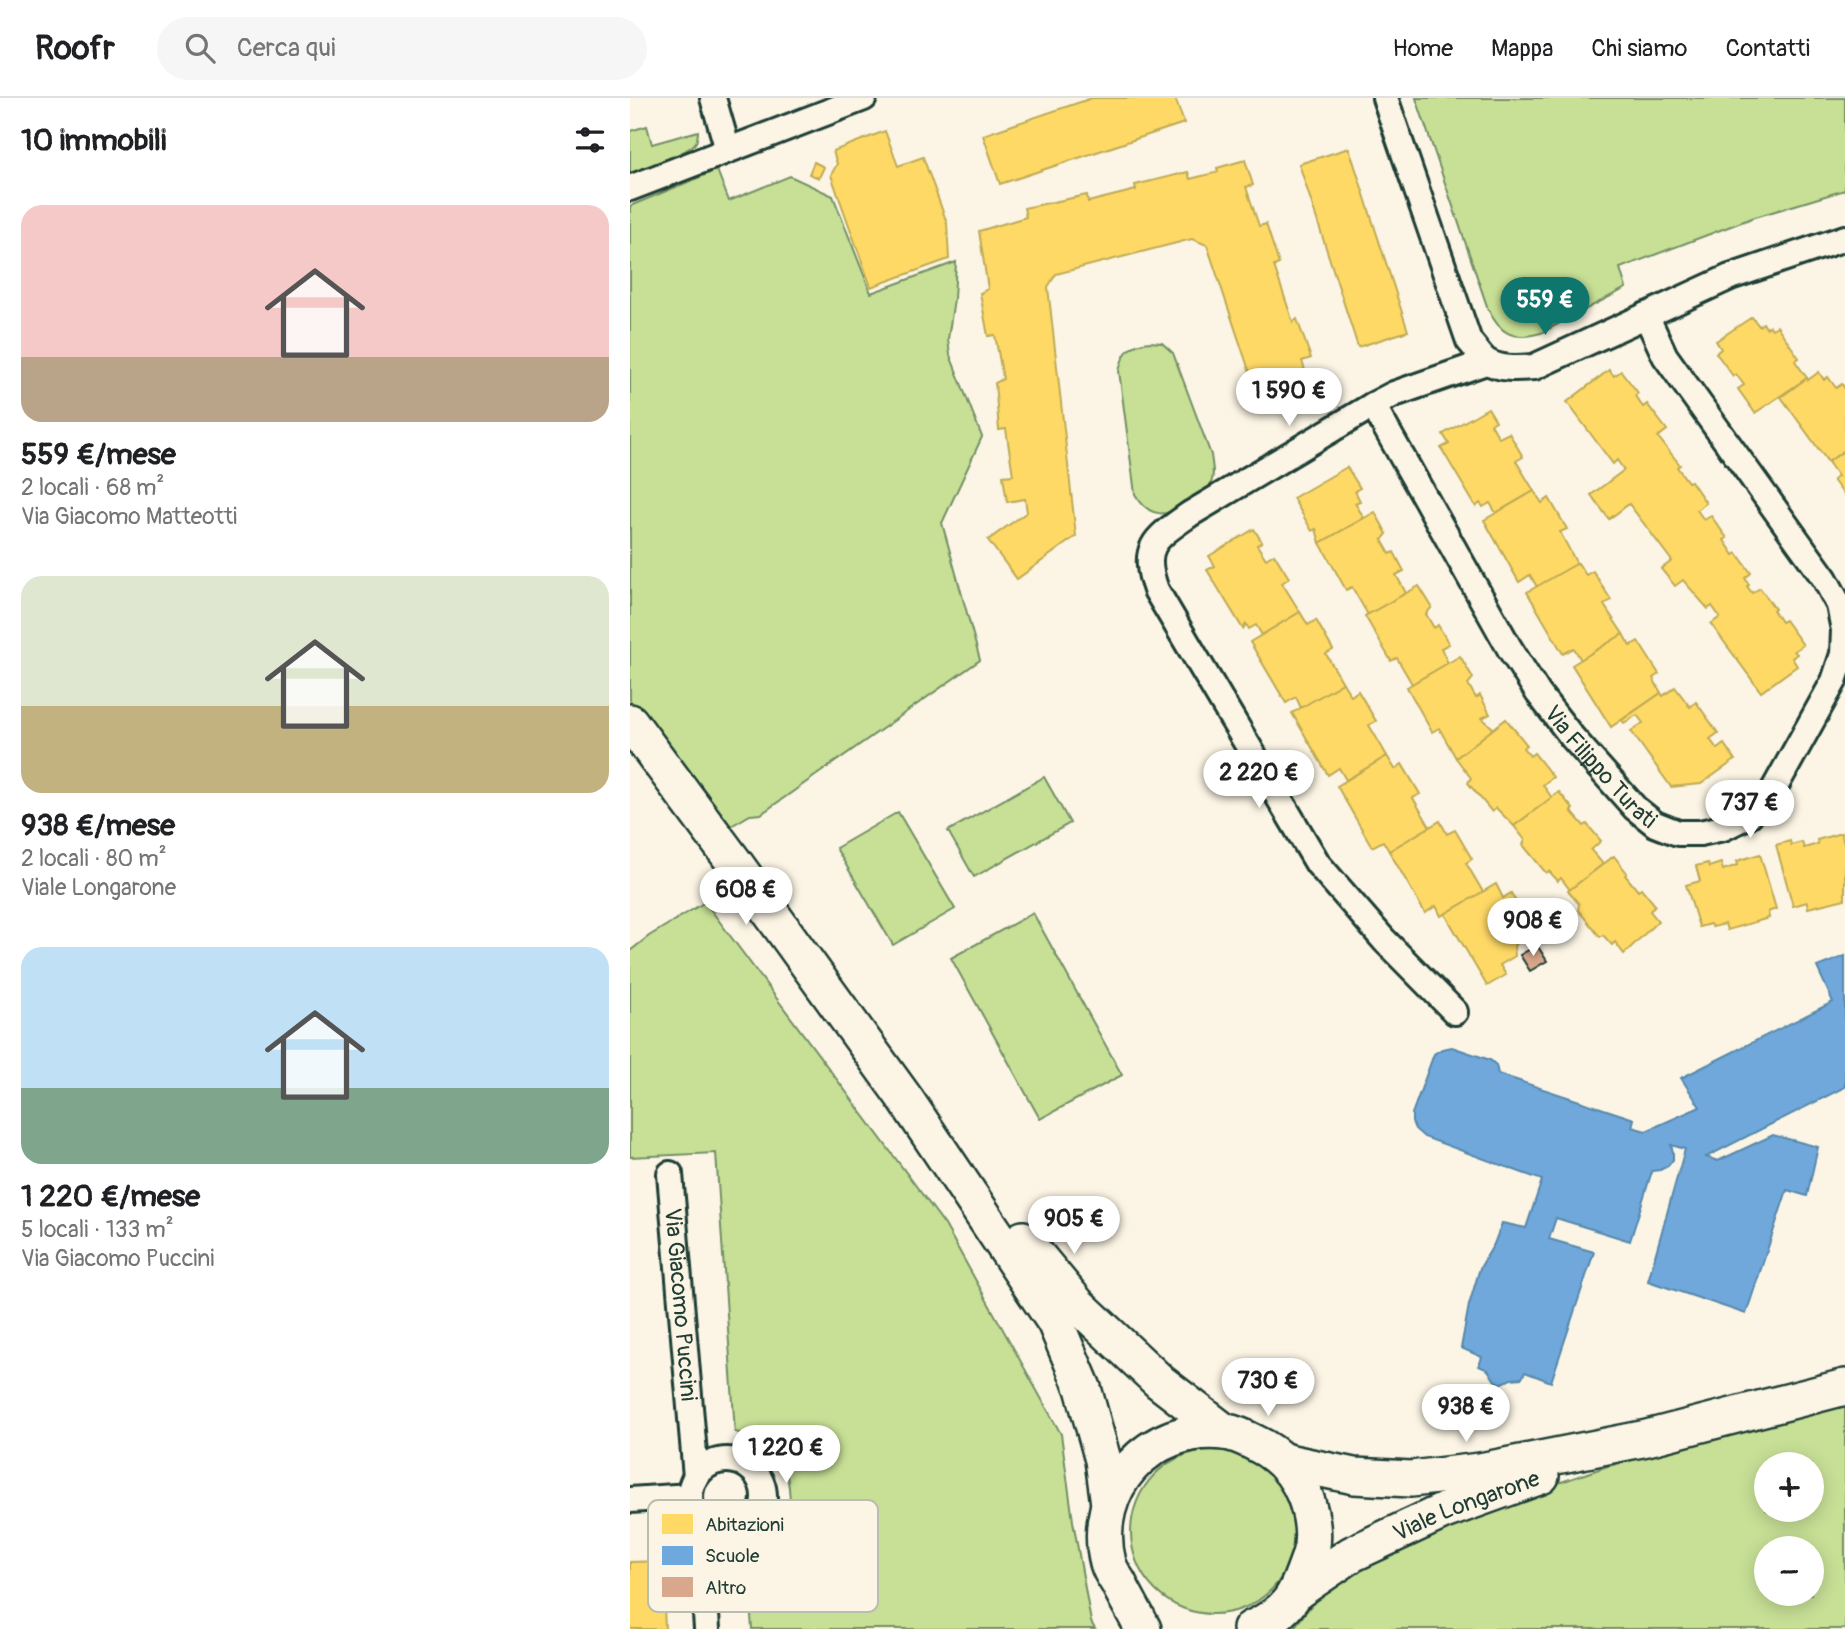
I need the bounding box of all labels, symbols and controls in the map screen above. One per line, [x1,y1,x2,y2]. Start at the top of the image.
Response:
search box [157,17,647,80]
text: Roofr [35,28,115,69]
icon: search [181,29,219,67]
text: Cerca qui [237,32,336,64]
text: Home [1393,34,1453,63]
text: Mappa [1491,34,1553,63]
text: Chi siamo [1591,34,1687,63]
text: Contatti [1725,34,1810,63]
icon: filters [571,121,609,159]
text: 10 immobili [21,122,166,159]
icon: home [252,250,378,376]
pin: 559 € [1496,278,1594,337]
text: 559 € [1517,285,1573,314]
pin: 1 590 € [1224,368,1354,428]
text: 1 590 € [1252,376,1326,405]
text: 559 €/mese [21,436,176,473]
text: 2 locali · 68 m² [21,473,164,502]
text: Via Giacomo Matteotti [21,502,237,531]
icon: home [252,621,378,747]
street label: Via Filippo Turati [1538,700,1663,835]
pin: 2 220 € [1194,750,1324,810]
text: 2 220 € [1219,758,1299,787]
pin: 737 € [1701,780,1799,840]
text: 737 € [1721,788,1779,817]
text: 938 €/mese [21,807,175,844]
text: 2 locali · 80 m² [21,844,167,873]
pin: 608 € [697,868,795,927]
text: Viale Longarone [21,873,176,902]
text: 608 € [716,875,776,904]
pin: 908 € [1484,898,1582,958]
text: 908 € [1503,906,1563,935]
icon: home [252,992,378,1118]
text: 1 220 €/mese [21,1178,200,1215]
pin: 905 € [1025,1196,1123,1256]
text: 905 € [1044,1204,1104,1233]
street label: Via Giacomo Puccini [658,1207,703,1402]
text: 5 locali · 133 m² [21,1215,174,1244]
text: Via Giacomo Puccini [21,1244,214,1273]
pin: 730 € [1219,1358,1317,1418]
text: 730 € [1238,1366,1298,1395]
pin: 938 € [1417,1384,1515,1444]
text: 938 € [1438,1392,1494,1421]
pin: 1 220 € [721,1426,851,1485]
text: 1 220 € [748,1433,824,1462]
map controls [1754,1452,1824,1606]
button: + [1754,1452,1824,1522]
street label: Viale Longarone [1388,1464,1544,1548]
legend [648,1500,878,1612]
text: Abitazioni [705,1513,784,1537]
button: − [1754,1536,1824,1606]
text: Scuole [705,1544,760,1568]
text: Altro [705,1576,746,1600]

